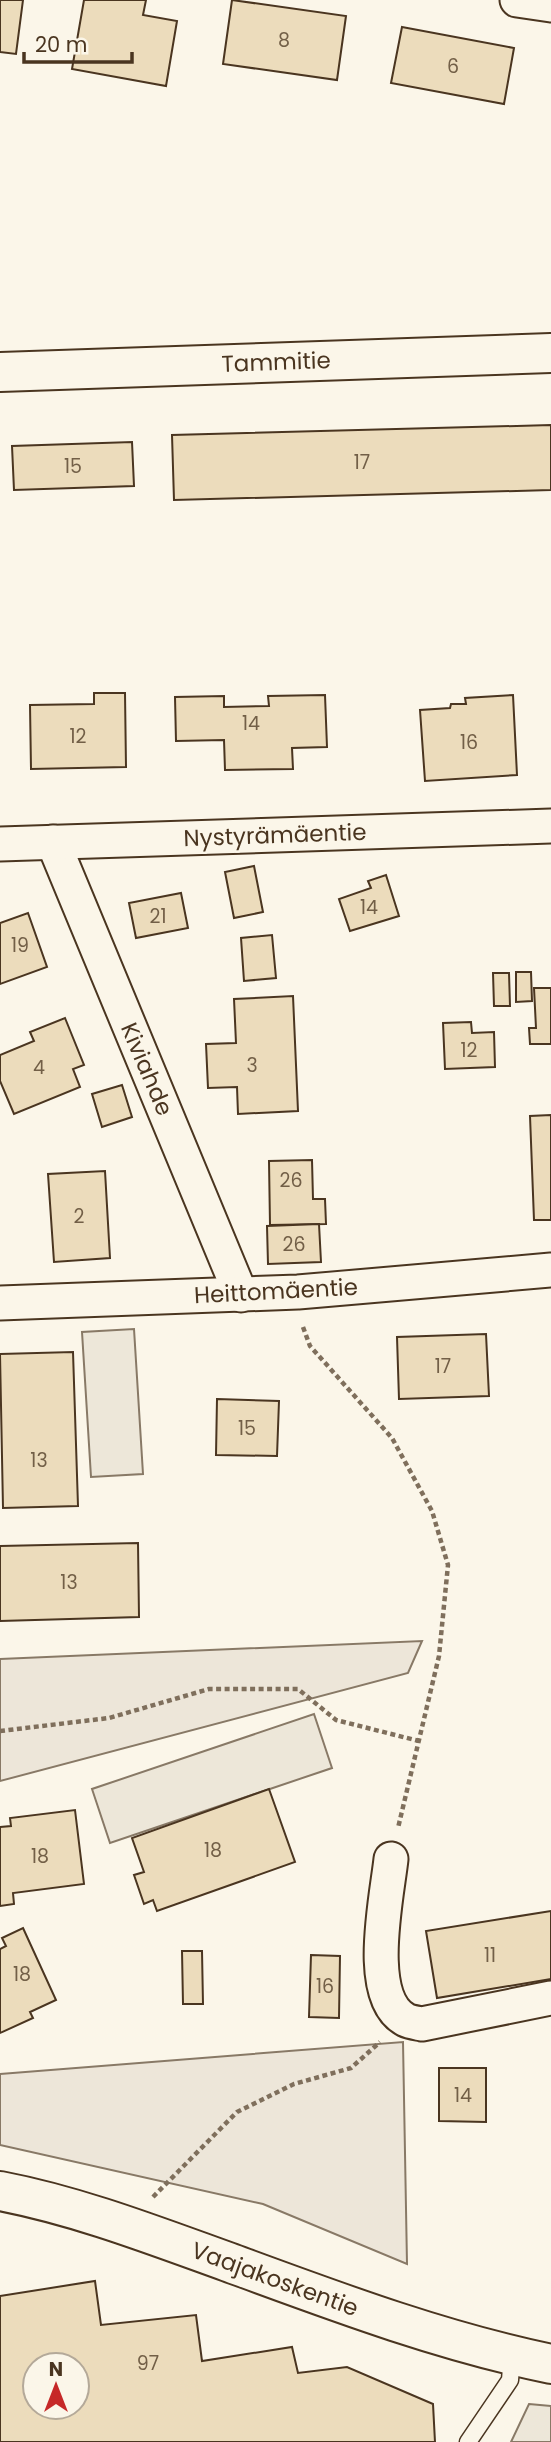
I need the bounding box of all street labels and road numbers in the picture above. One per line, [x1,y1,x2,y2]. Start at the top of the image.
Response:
street label: Tammitie [221,344,331,380]
street label: Nystyrämäentie [183,816,367,854]
street label: Kiviahde [113,1018,181,1120]
street label: Heittomäentie [193,1271,359,1311]
street label: Vaajakoskentie [187,2234,363,2324]

